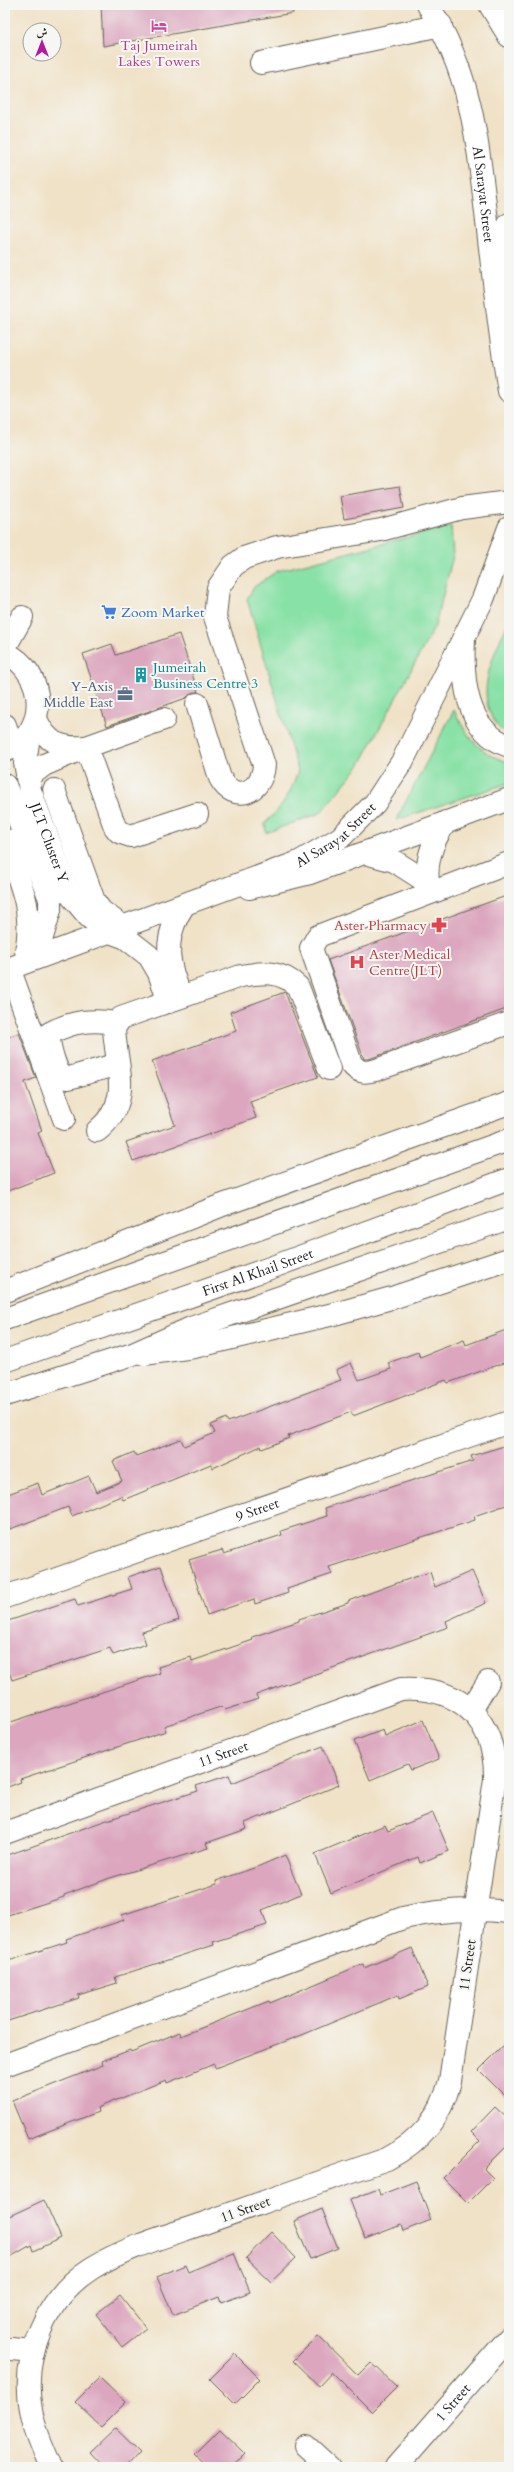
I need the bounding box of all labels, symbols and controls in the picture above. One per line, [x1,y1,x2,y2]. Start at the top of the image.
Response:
hotel icon: Taj Jumeirah Lakes Towers [150,17,168,35]
north arrow [22,22,62,62]
text: ش [37,25,48,40]
place label: Taj Jumeirah Lakes Towers [118,36,200,71]
street label: Al Sarayat Street [468,145,498,244]
supermarket icon: Zoom Market [100,603,118,621]
place label: Zoom Market [121,603,205,622]
place label: Jumeirah Business Centre 3 [151,658,258,693]
building icon: Jumeirah Business Centre 3 [132,666,150,684]
place label: Y-Axis Middle East [43,677,114,712]
office icon: Y-Axis Middle East [116,685,134,703]
street label: JLT Cluster Y [25,798,73,886]
street label: Al Sarayat Street [292,798,381,872]
place label: Aster Pharmacy [334,916,428,935]
pharmacy icon: Aster Pharmacy [430,916,448,934]
place label: Aster Medical Centre(JLT) [369,945,451,980]
hospital icon: Aster Medical Centre(JLT) [348,953,366,971]
street label: First Al Khail Street [200,1244,317,1301]
street label: 9 Street [233,1493,282,1526]
street label: 11 Street [196,1736,251,1772]
street label: 11 Street [454,1938,481,1992]
street label: 11 Street [218,2191,273,2227]
street label: 1 Street [431,2379,475,2426]

